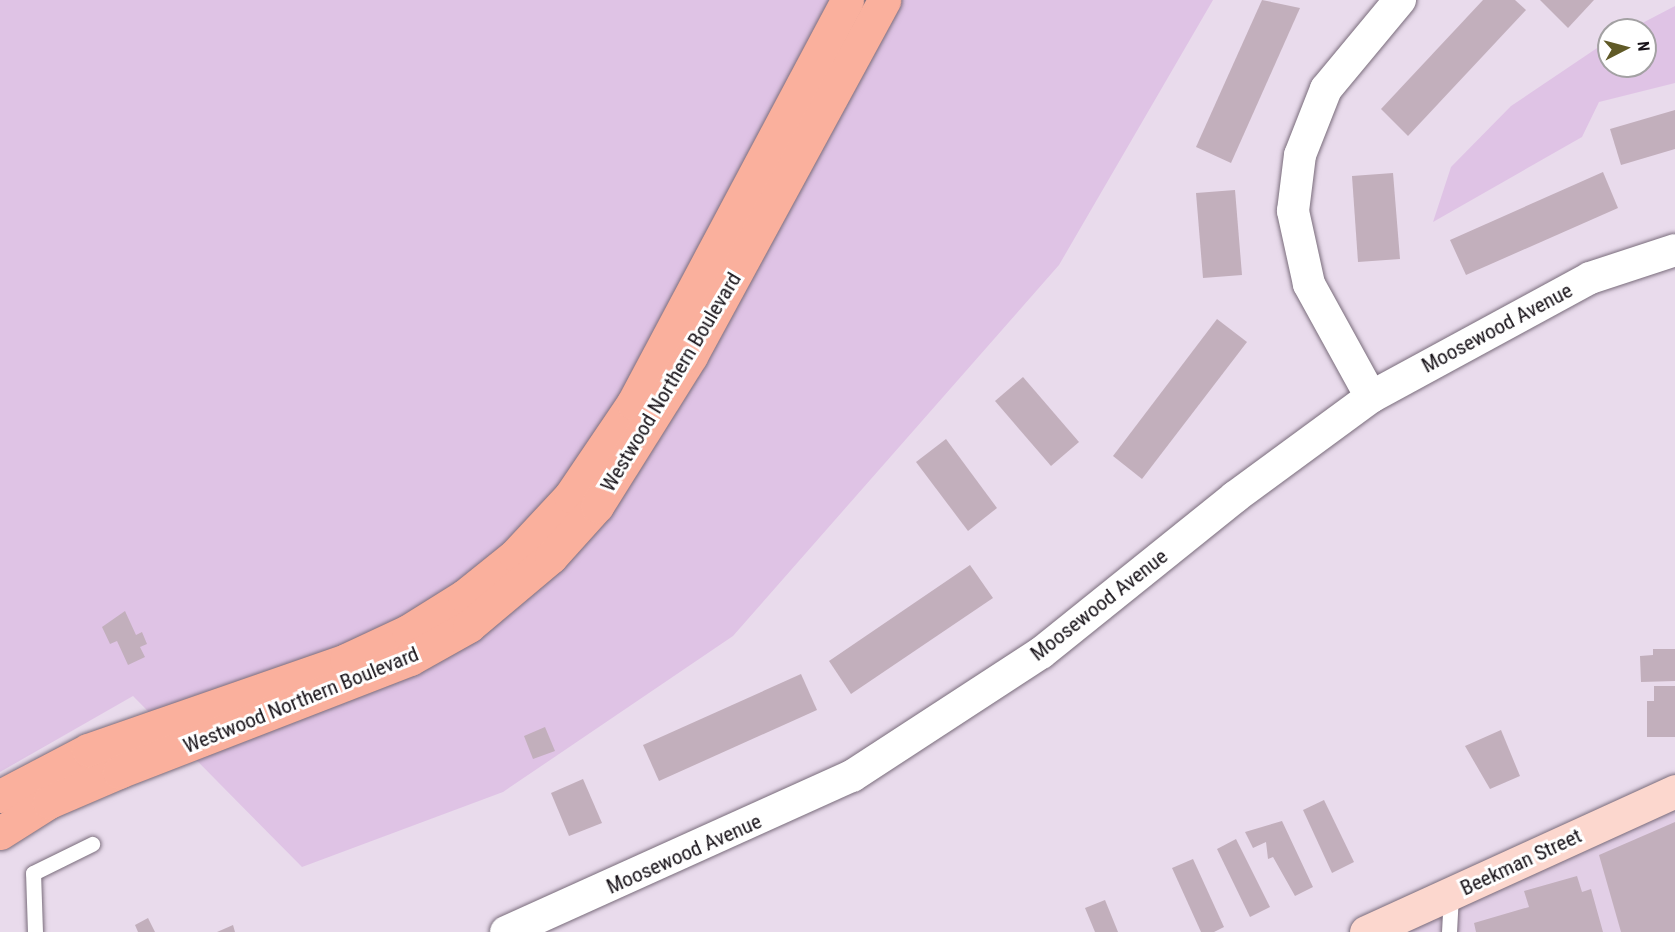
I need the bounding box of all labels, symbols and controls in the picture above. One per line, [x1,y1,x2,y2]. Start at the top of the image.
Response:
north arrow [1597,18,1657,78]
text: N [1633,40,1653,52]
street label: Westwood Northern Boulevard [595,268,747,496]
street label: Moosewood Avenue [1417,278,1577,378]
street label: Moosewood Avenue [1026,544,1172,666]
street label: Westwood Northern Boulevard [180,641,422,759]
street label: Moosewood Avenue [603,809,765,899]
street label: Beekman Street [1456,823,1586,901]

